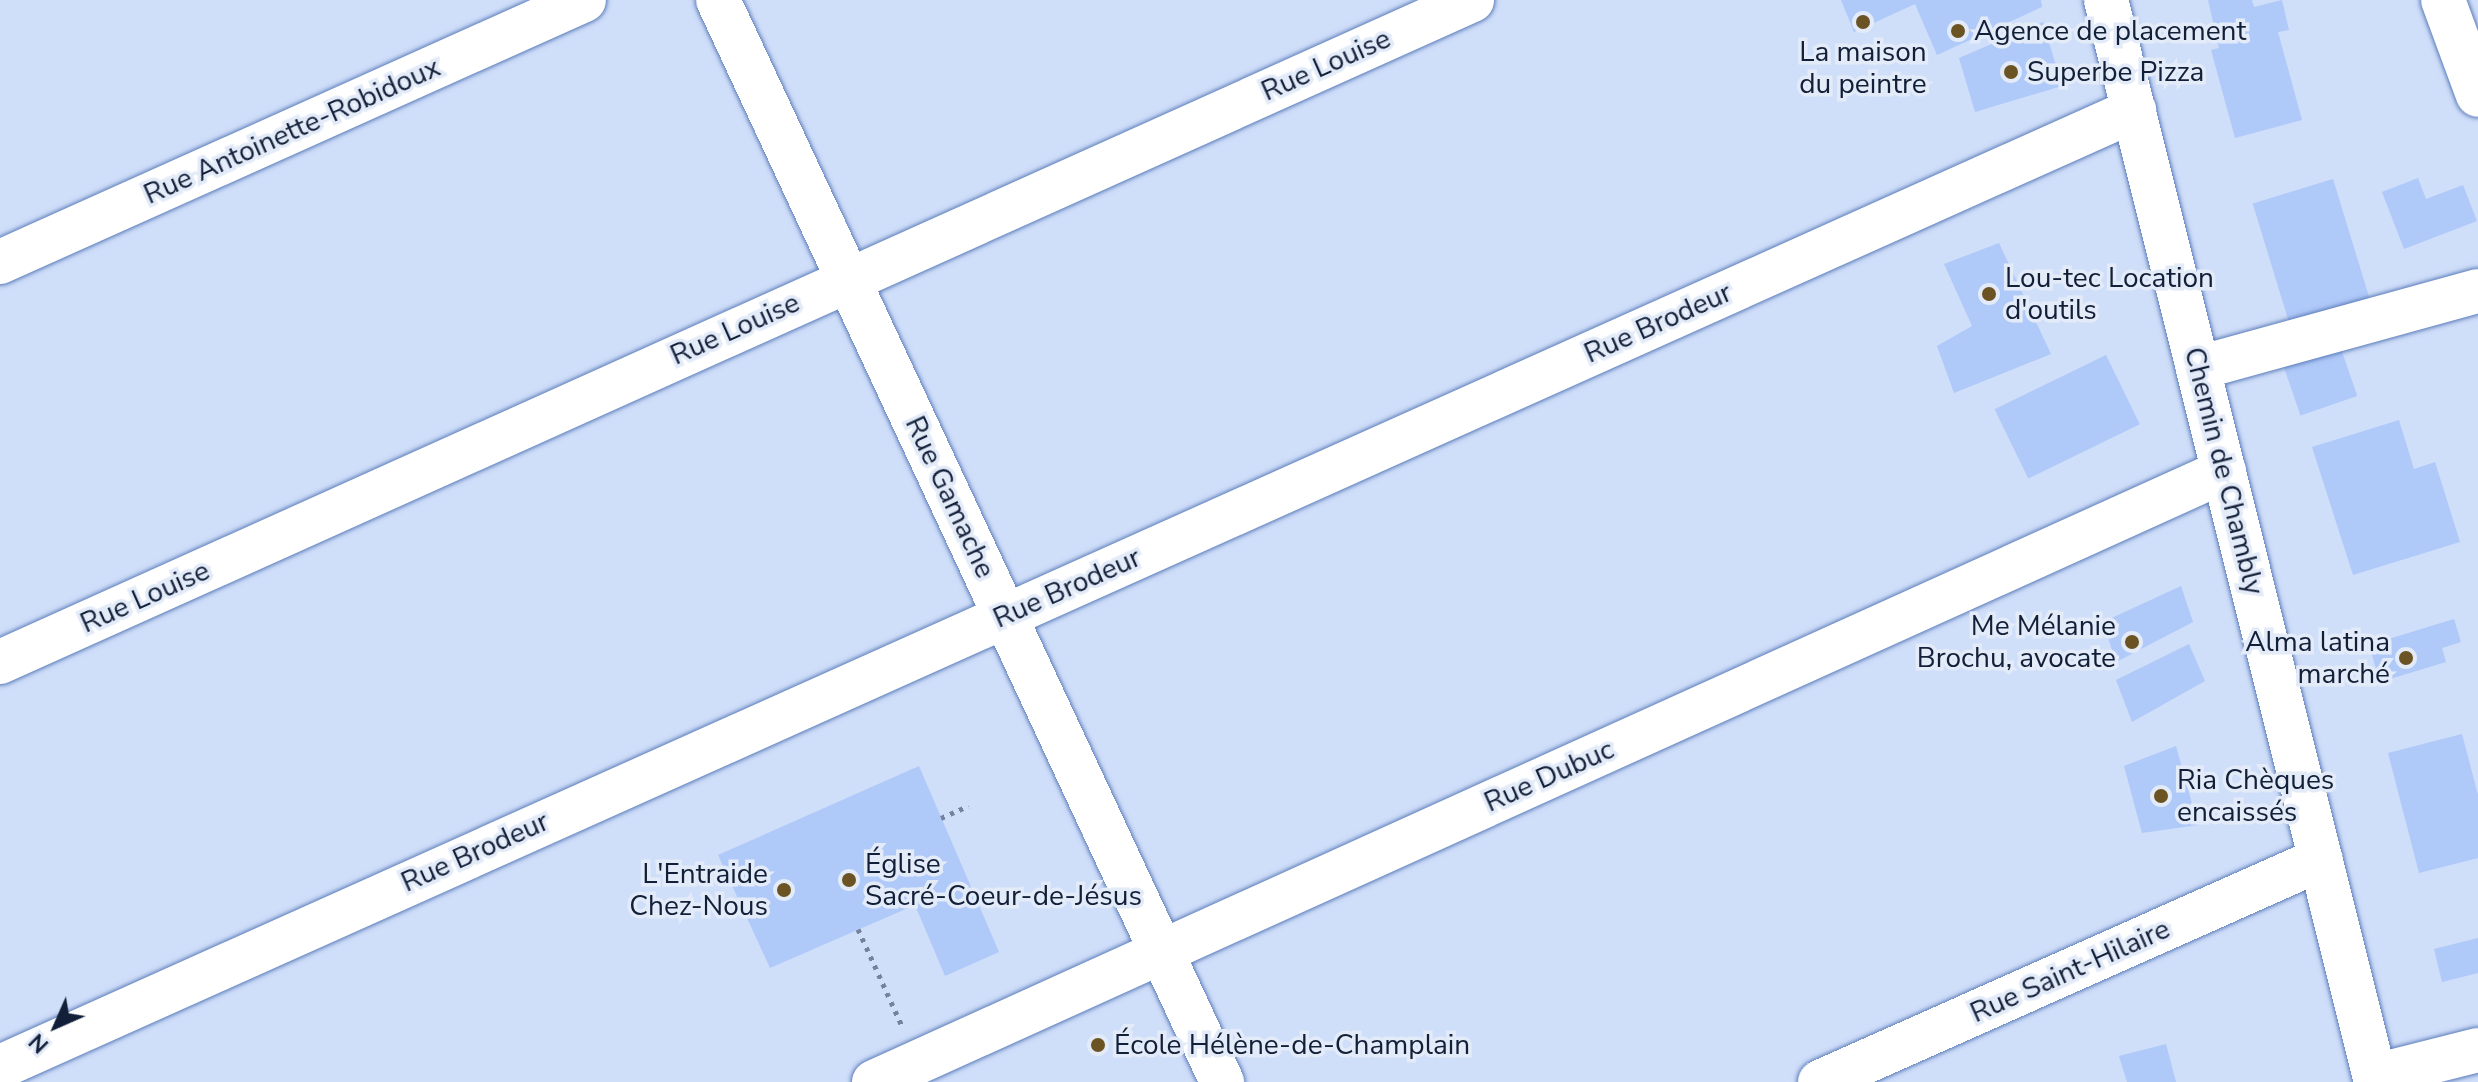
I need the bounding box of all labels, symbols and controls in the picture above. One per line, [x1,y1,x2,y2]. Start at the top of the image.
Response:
marker: La maison du peintre [1854,13,1872,31]
place label: Agence de placement [1974,14,2246,48]
street label: Rue Louise [1256,22,1396,108]
marker: Agence de placement [1949,22,1967,40]
place label: La maison du peintre [1799,35,1927,101]
street label: Rue Antoinette-Robidoux [139,50,445,212]
place label: Superbe Pizza [2027,55,2204,89]
marker: Superbe Pizza [2002,63,2020,81]
place label: Lou-tec Location d'outils [2005,261,2214,327]
street label: Rue Brodeur [1579,276,1737,370]
marker: Lou-tec Location d'outils [1980,285,1998,303]
street label: Rue Louise [665,286,805,372]
street label: Chemin de Chambly [2177,344,2271,598]
street label: Rue Gamache [898,411,1002,583]
street label: Rue Brodeur [988,541,1146,635]
street label: Rue Louise [75,554,215,640]
place label: Me Mélanie Brochu, avocate [1917,609,2116,675]
place label: Alma latina marché [2245,625,2390,691]
marker: Me Mélanie Brochu, avocate [2123,633,2141,651]
marker: Alma latina marché [2397,649,2415,667]
street label: Rue Dubuc [1479,733,1619,819]
place label: Ria Chèques encaissés [2177,763,2334,829]
marker: Ria Chèques encaissés [2152,787,2170,805]
street label: Rue Brodeur [396,805,554,899]
place label: Église Sacré-Coeur-de-Jésus [865,847,1142,913]
place label: L'Entraide Chez-Nous [629,857,768,923]
marker: Église Sacré-Coeur-de-Jésus [840,871,858,889]
marker: L'Entraide Chez-Nous [775,881,793,899]
street label: Rue Saint-Hilaire [1965,912,2175,1030]
north arrow [16,986,96,1066]
text: N [23,1027,55,1059]
place label: École Hélène-de-Champlain [1114,1028,1470,1062]
marker: École Hélène-de-Champlain [1089,1036,1107,1054]

